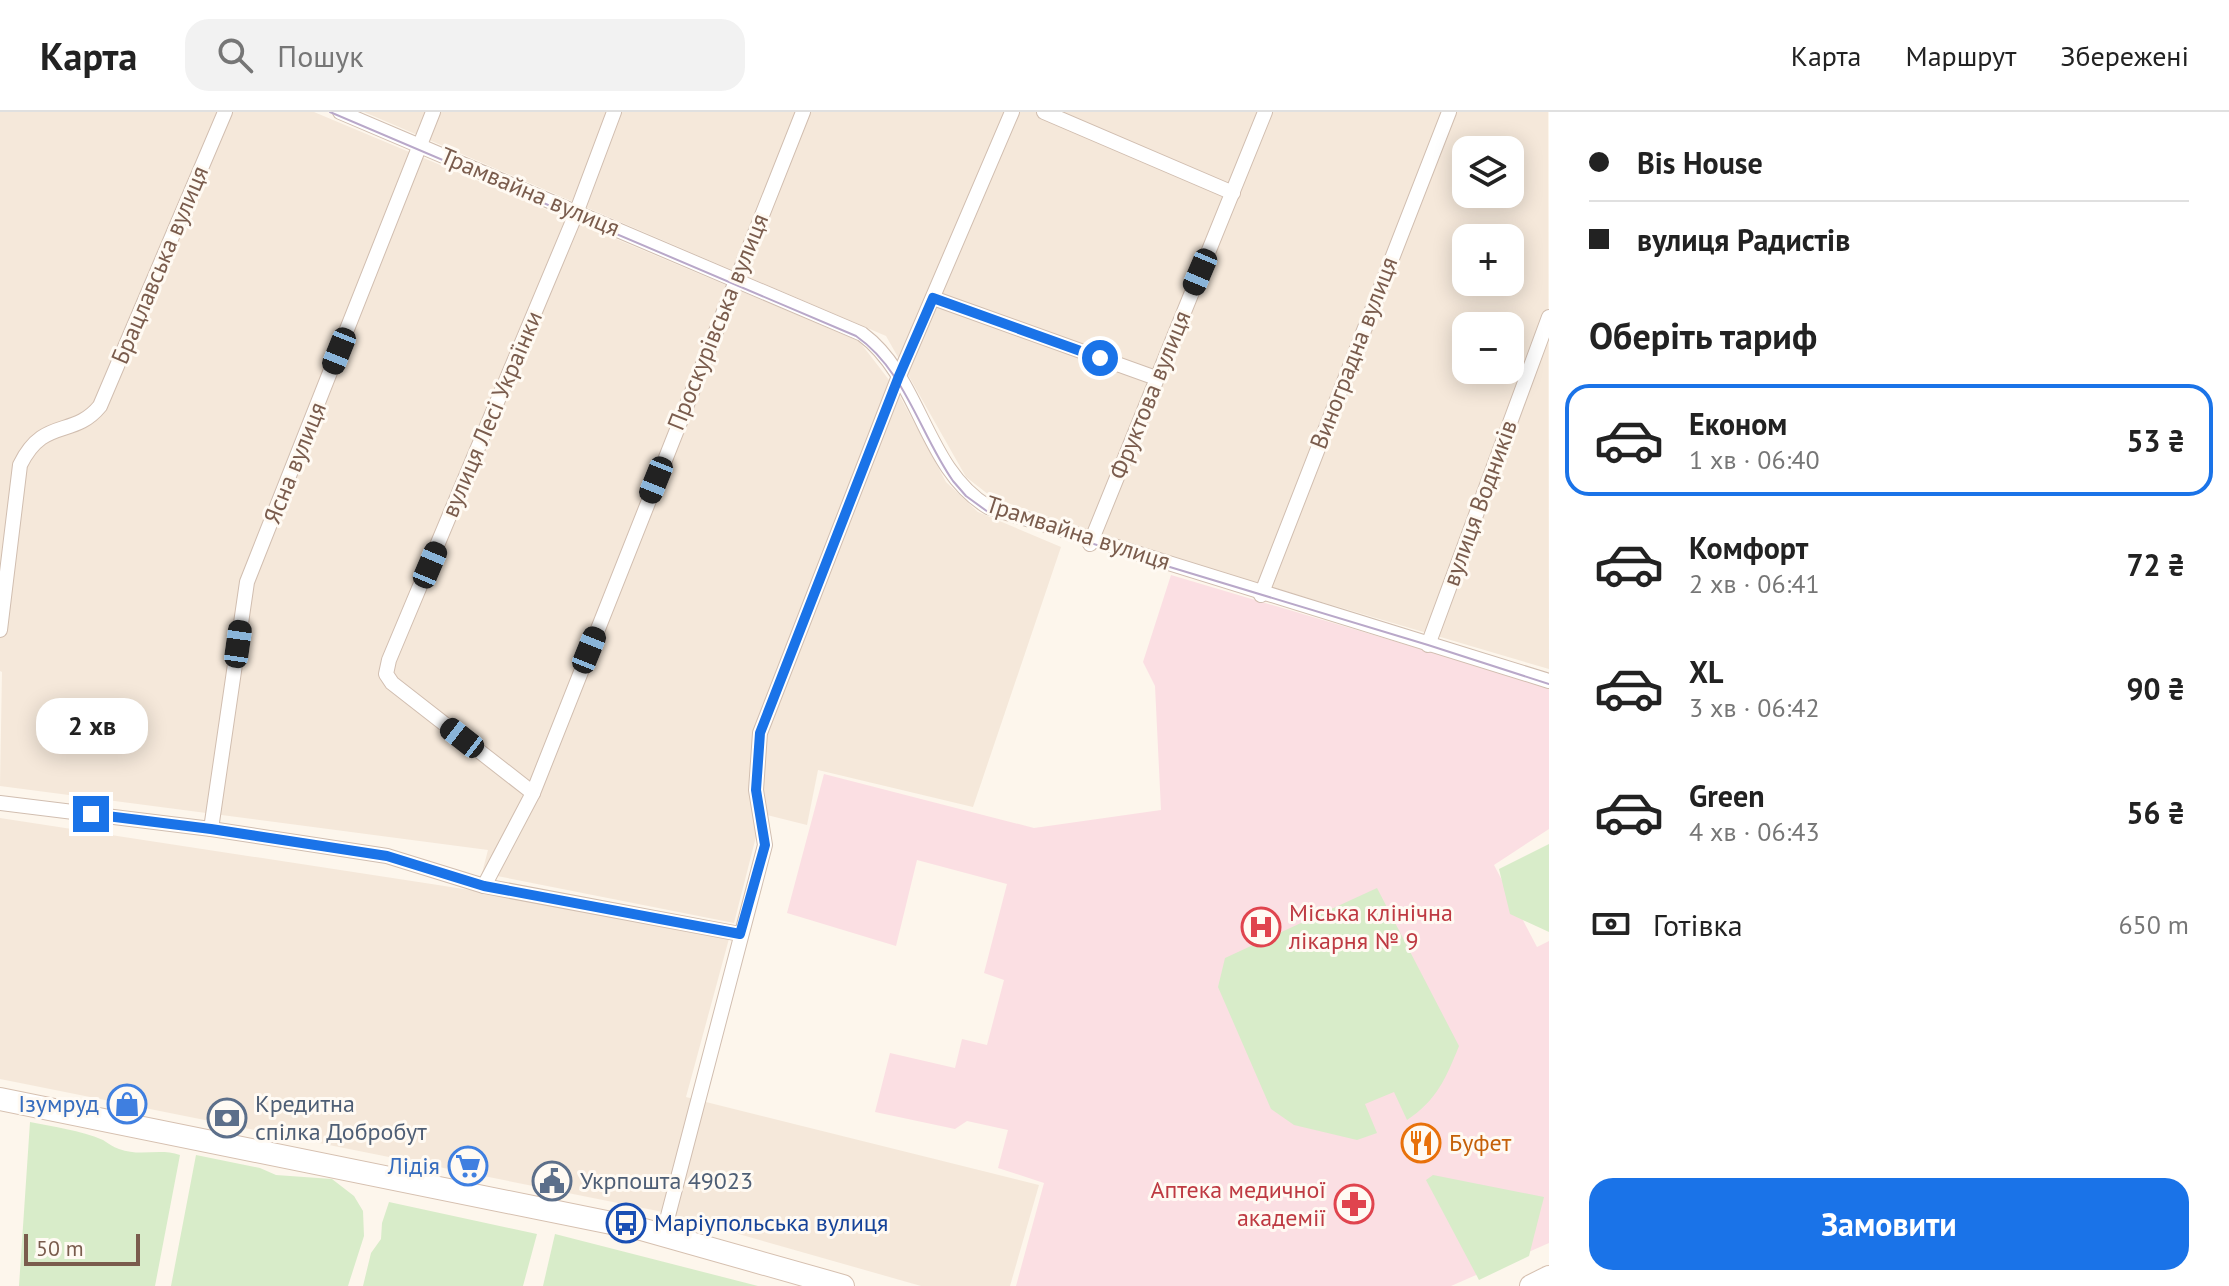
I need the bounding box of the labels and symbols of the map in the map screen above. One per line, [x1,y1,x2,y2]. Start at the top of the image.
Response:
street label: Трамвайна вулиця [436,140,625,243]
street label: Брацлавська вулиця [104,161,215,369]
street label: Проскурівська вулиця [660,209,775,435]
car [1180,245,1220,299]
street label: Виноградна вулиця [1303,252,1404,453]
street label: вулиця Лесі Українки [434,306,549,522]
street label: Фруктова вулиця [1102,306,1197,484]
car [319,324,359,378]
route start [1082,340,1118,376]
street label: Ясна вулиця [256,398,333,528]
street label: вулиця Водників [1435,415,1524,590]
car [636,453,676,507]
street label: Трамвайна вулиця [982,488,1174,577]
car [410,538,450,592]
car [223,619,253,669]
car [569,623,609,677]
callout: 2 хв [35,698,147,754]
car [436,714,488,762]
route end [73,796,109,832]
place label: Міська клінічна лікарня № 9 [1288,897,1453,956]
hospital icon: Міська клінічна лікарня № 9 [1240,906,1282,948]
shop icon: Ізумруд [106,1083,148,1125]
place label: Ізумруд [18,1088,99,1119]
place label: Кредитна спілка Добробут [255,1088,427,1147]
bank icon: Кредитна спілка Добробут [206,1097,248,1139]
restaurant icon: Буфет [1400,1122,1442,1164]
place label: Буфет [1449,1127,1512,1158]
supermarket icon: Лідія [447,1145,489,1187]
place label: Лідія [387,1150,440,1181]
public building icon: Укрпошта 49023 [531,1160,573,1202]
place label: Укрпошта 49023 [580,1165,753,1196]
place label: Аптека медичної академії [1150,1174,1326,1233]
pharmacy icon: Аптека медичної академії [1333,1183,1375,1225]
bus stop icon: Маріупольська вулиця [605,1202,647,1244]
place label: Маріупольська вулиця [654,1207,888,1238]
scale bar [24,1230,140,1266]

